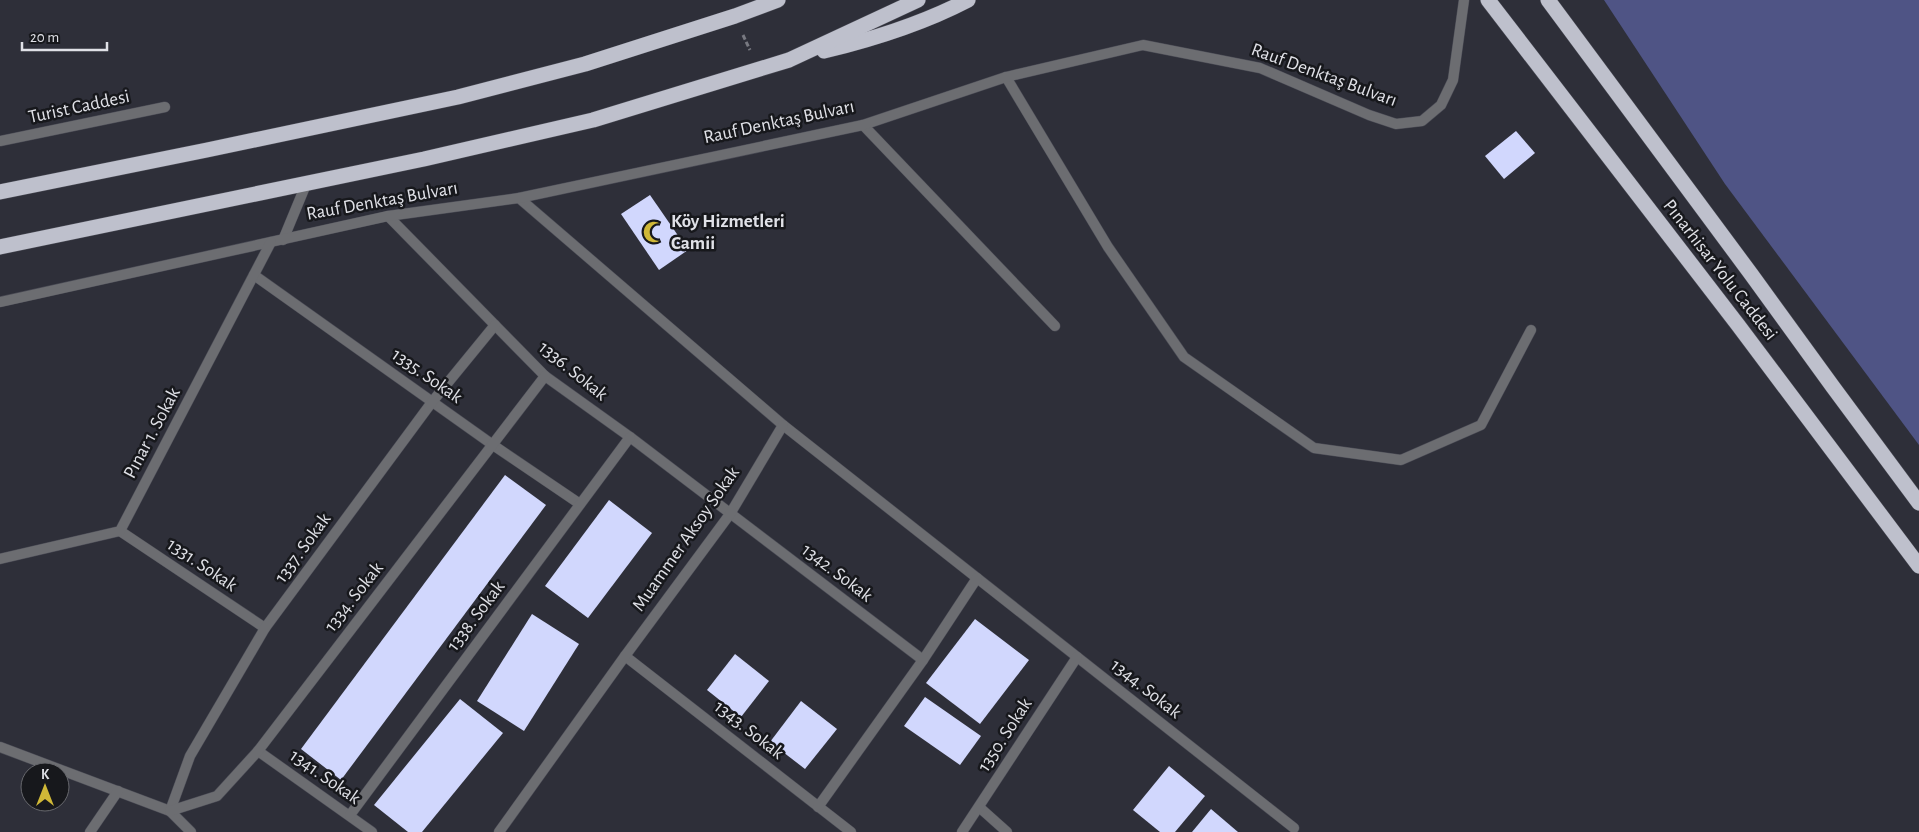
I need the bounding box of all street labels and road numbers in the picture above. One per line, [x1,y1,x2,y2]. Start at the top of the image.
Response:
street label: Rauf Denktaş Bulvarı [1249,40,1399,110]
street label: Turist Caddesi [27,87,131,127]
street label: Rauf Denktaş Bulvarı [702,97,856,147]
street label: Rauf Denktaş Bulvarı [305,178,459,224]
street label: Pınarhisar Yolu Caddesi [1659,196,1781,344]
street label: 1336. Sokak [535,338,611,404]
street label: 1335. Sokak [388,345,466,407]
street label: Pınar 1. Sokak [120,384,184,482]
street label: Muammer Aksoy Sokak [629,463,743,615]
street label: 1337. Sokak [271,509,335,586]
street label: 1331. Sokak [164,535,241,595]
street label: 1342. Sokak [798,540,876,606]
street label: 1334. Sokak [321,558,387,635]
street label: 1338. Sokak [444,577,509,655]
street label: 1344. Sokak [1107,656,1185,722]
street label: 1350. Sokak [974,695,1036,775]
street label: 1343. Sokak [711,697,788,763]
street label: 1341. Sokak [286,746,364,808]

